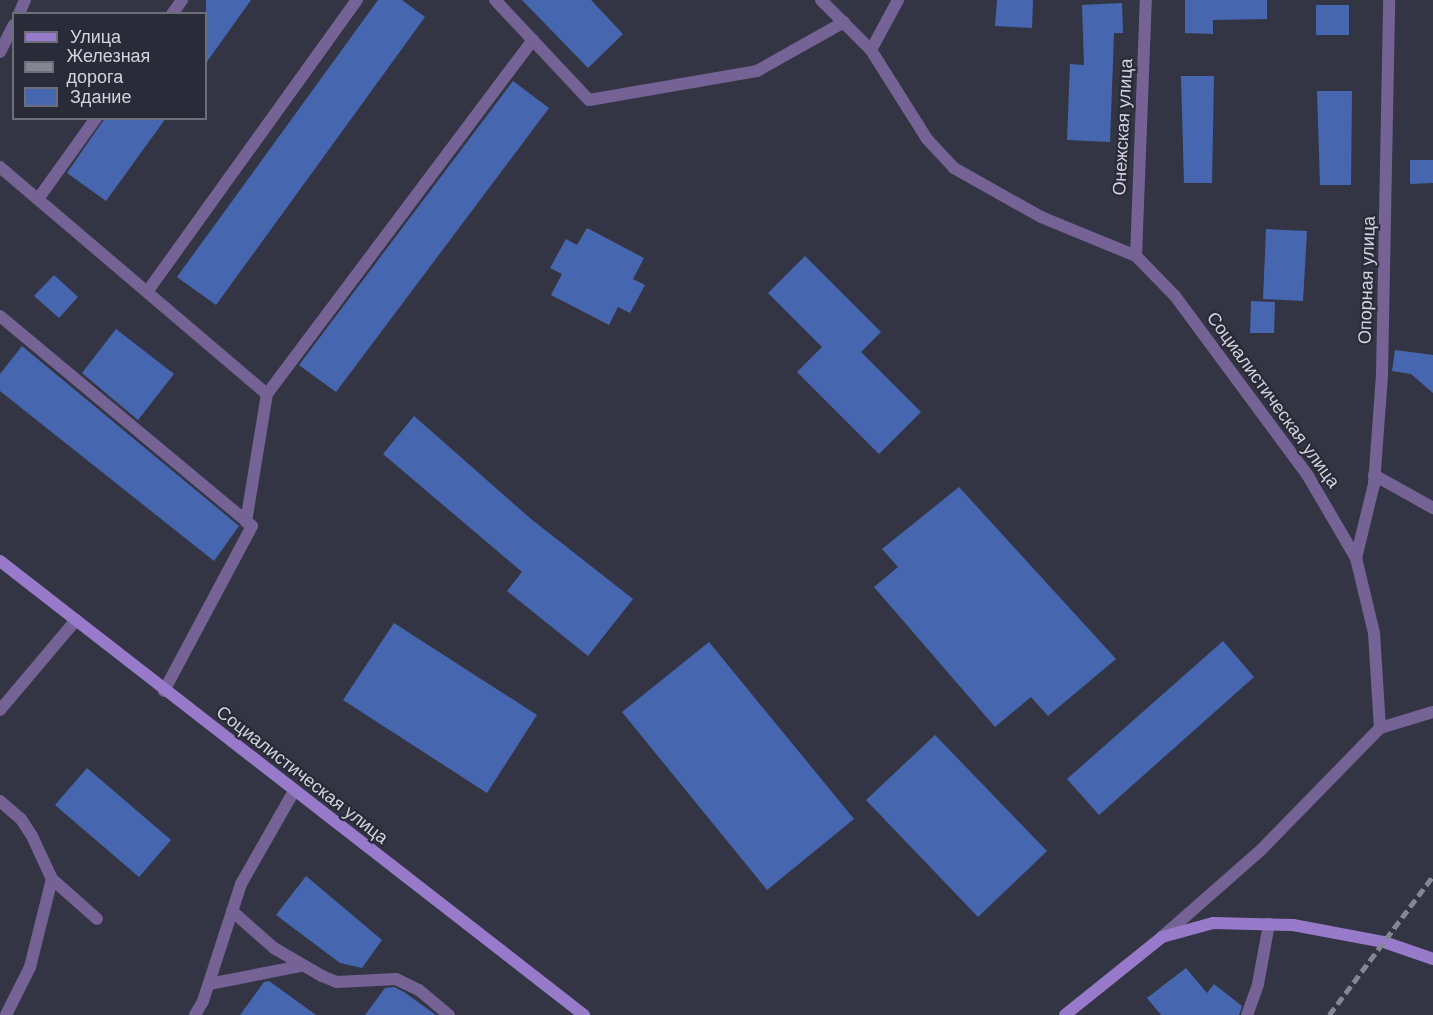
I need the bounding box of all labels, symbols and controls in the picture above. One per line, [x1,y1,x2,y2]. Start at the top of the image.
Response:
legend [12,12,207,120]
text: Улица [70,27,121,47]
text: Железная дорога [66,46,150,87]
street label: Онежская улица [1109,58,1137,196]
text: Здание [70,87,131,107]
street label: Опорная улица [1354,216,1380,344]
street label: Социалистическая улица [1202,308,1344,492]
street label: Социалистическая улица [212,701,392,849]

